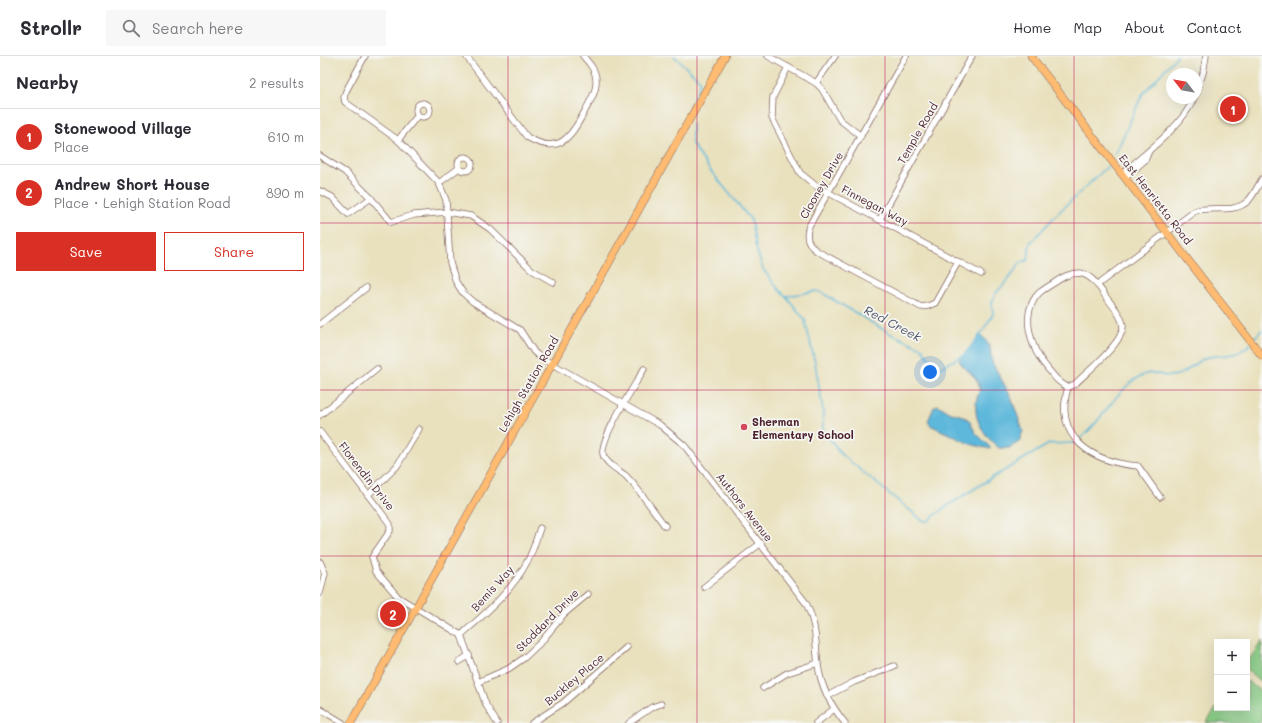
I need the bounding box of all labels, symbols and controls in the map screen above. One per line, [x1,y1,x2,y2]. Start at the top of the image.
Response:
search box [106,10,386,46]
text: Strollr [20,15,82,40]
icon: search [120,17,142,39]
text: Search here [152,18,243,38]
text: Home [1013,18,1051,37]
text: Map [1073,18,1102,37]
text: About [1124,18,1165,37]
text: Contact [1187,18,1242,37]
north arrow [1166,68,1202,104]
text: Nearby [16,71,78,93]
text: 2 results [249,74,304,91]
pin: 1 [1220,94,1246,124]
street label: Temple Road [893,99,941,167]
text: Stonewood Village [54,118,192,138]
text: 1 [26,128,32,145]
text: 610 m [268,128,304,145]
text: Place [54,138,89,155]
street label: Clooney Drive [796,149,846,221]
street label: East Henrietta Road [1116,151,1196,247]
text: Andrew Short House [54,174,210,194]
street label: Finnegan Way [839,181,911,229]
text: 2 [25,184,33,201]
text: 890 m [266,184,304,201]
text: Place · Lehigh Station Road [54,194,231,211]
button: Save [16,232,156,271]
button: Share [164,232,304,271]
water label: Red Creek [862,301,925,345]
street label: Lehigh Station Road [495,334,561,434]
your location [920,362,940,382]
place label: Sherman Elementary School [752,414,854,442]
marker: Sherman Elementary School [739,422,749,432]
street label: Florendin Drive [336,439,399,513]
street label: Authors Avenue [713,469,777,545]
street label: Bemis Way [467,562,517,614]
street label: Stoddard Drive [512,585,582,655]
pin: 2 [380,599,406,629]
map controls [1214,639,1250,711]
button: + [1214,639,1250,675]
street label: Buckley Place [541,649,607,708]
button: − [1214,675,1250,711]

